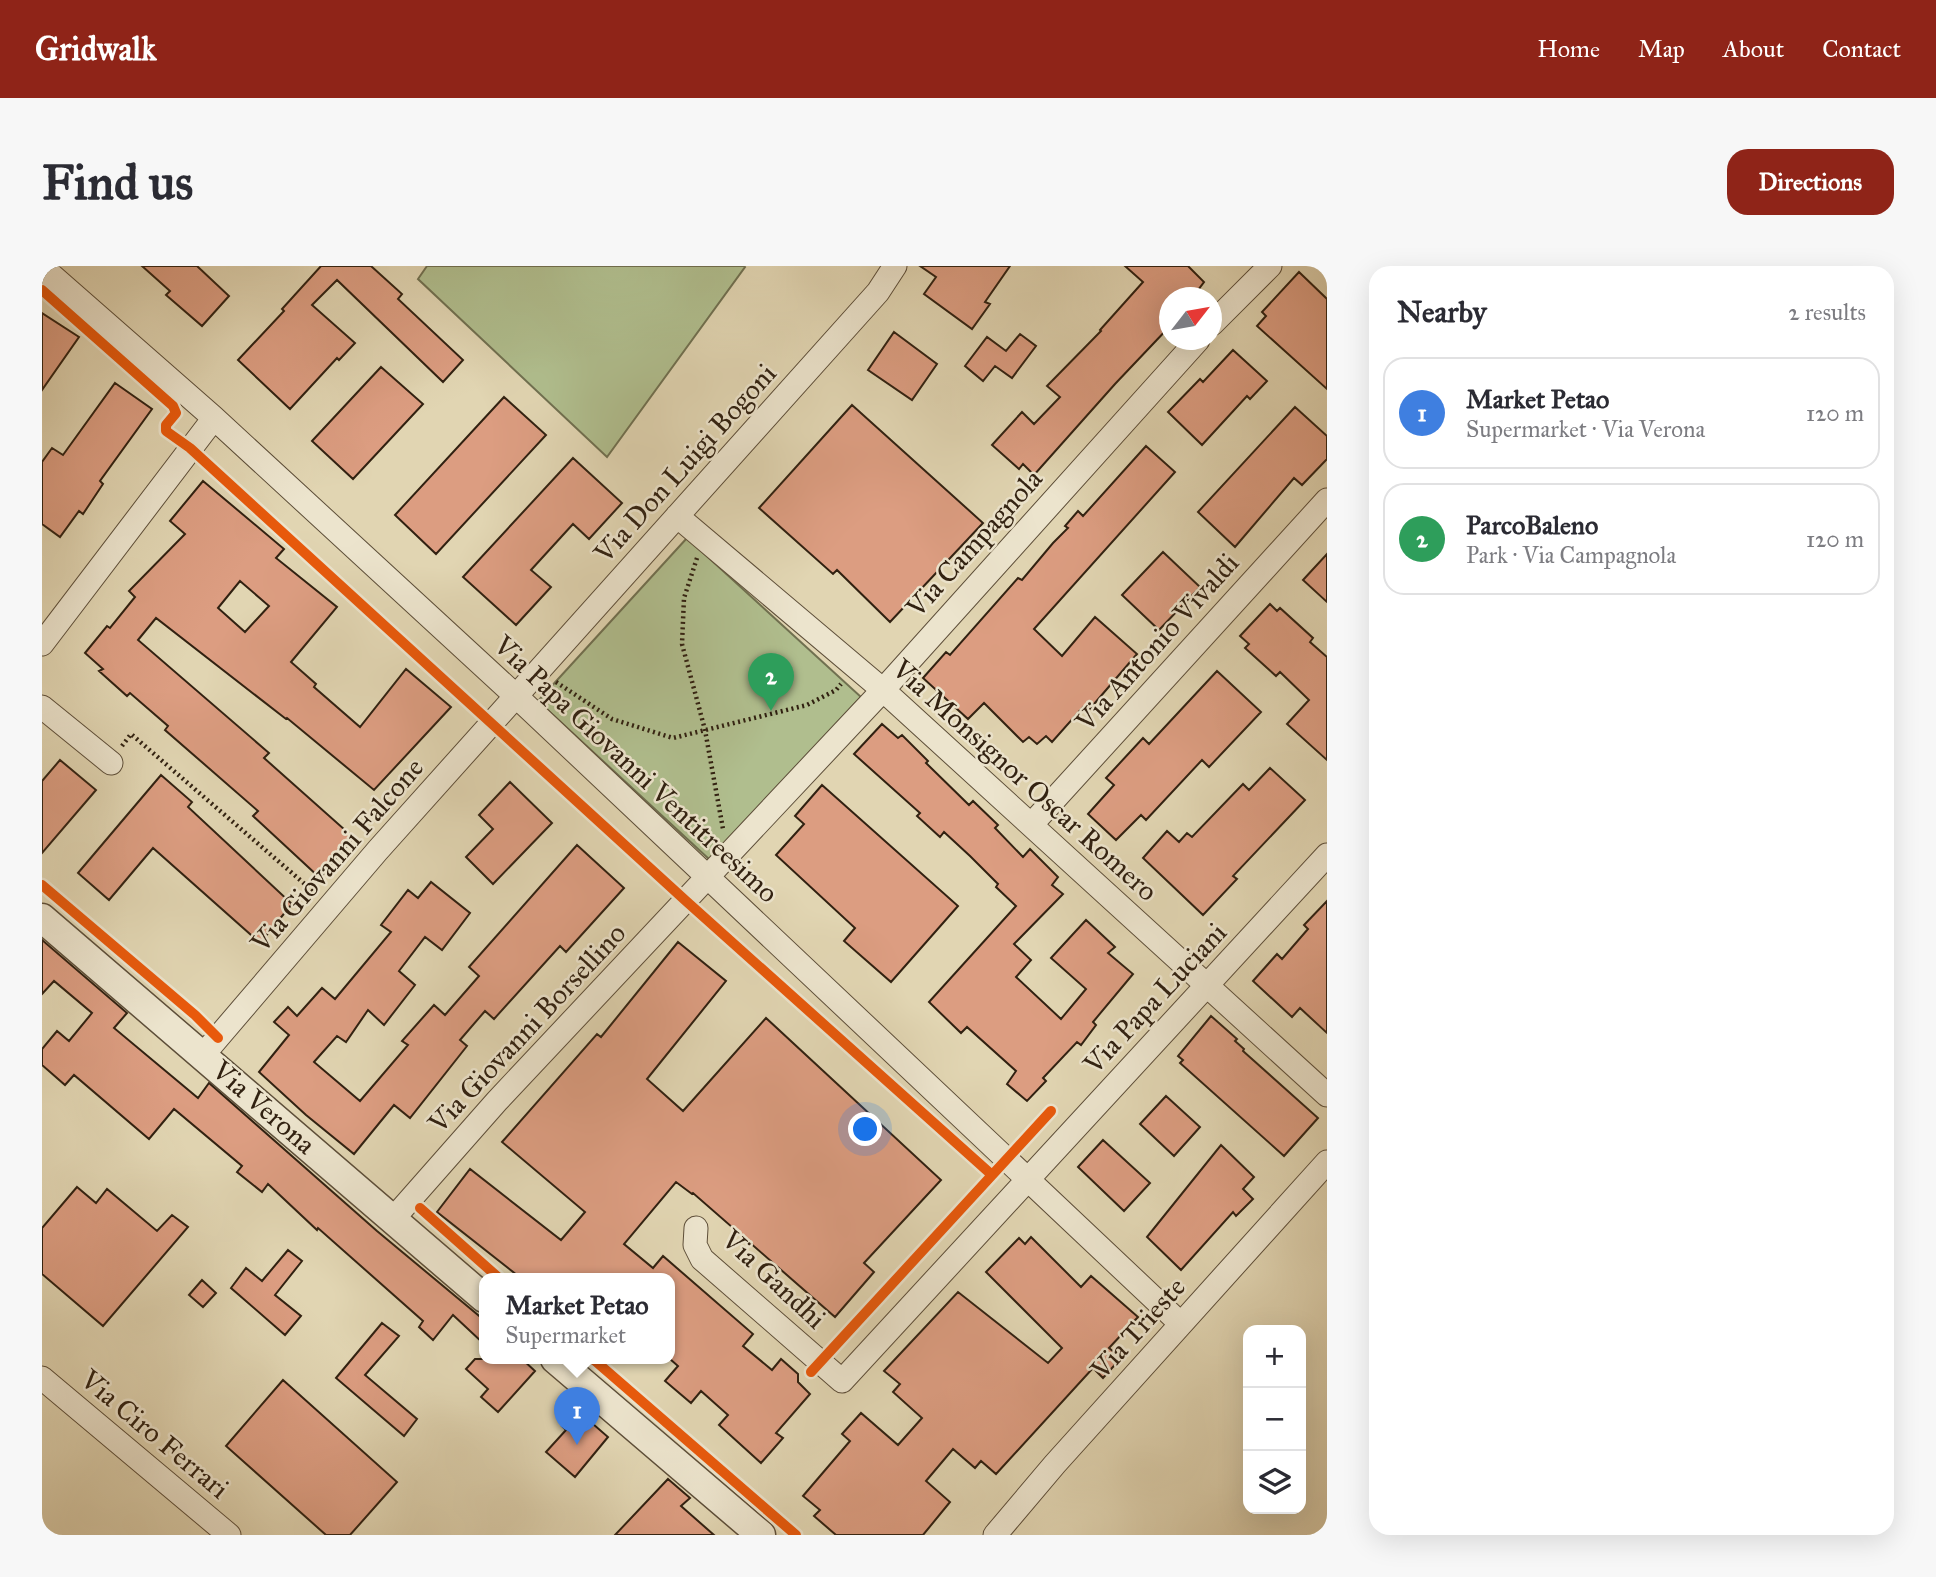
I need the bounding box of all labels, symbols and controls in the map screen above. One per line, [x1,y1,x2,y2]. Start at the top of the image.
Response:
text: Gridwalk [35,29,157,69]
text: Home [1537,34,1600,64]
text: Map [1638,34,1685,64]
text: About [1723,34,1784,64]
text: Contact [1822,34,1901,64]
button: Directions [1727,149,1894,215]
text: Find us [42,153,193,212]
north arrow [1159,287,1222,350]
text: Nearby [1397,294,1487,330]
text: 2 results [1788,298,1866,326]
street label: Via Don Luigi Bogoni [586,356,784,570]
text: Market Petao [1466,383,1609,415]
text: 1 [1417,399,1427,427]
text: 120 m [1806,399,1864,427]
text: Supermarket · Via Verona [1466,415,1705,443]
street label: Via Campagnola [898,462,1050,625]
text: ParcoBaleno [1466,509,1598,541]
text: 2 [1416,525,1428,553]
text: 120 m [1806,525,1864,553]
text: Park · Via Campagnola [1466,541,1676,569]
street label: Via Antonio Vivaldi [1067,546,1246,739]
street label: Via Papa Giovanni Ventitreesimo [486,627,786,910]
street label: Via Monsignor Oscar Romero [884,651,1165,908]
pin: 2 [748,653,794,711]
street label: Via Giovanni Falcone [242,751,431,960]
street label: Via Papa Luciani [1075,915,1234,1082]
street label: Via Giovanni Borsellino [420,916,633,1141]
street label: Via Verona [204,1052,323,1162]
your location [848,1112,882,1146]
street label: Via Gandhi [714,1221,834,1336]
street label: Via Trieste [1082,1270,1193,1387]
popup [479,1273,675,1364]
text: Market Petao [505,1289,649,1321]
text: Supermarket [505,1321,626,1349]
map controls [1243,1325,1306,1514]
button: + [1243,1325,1306,1388]
street label: Via Ciro Ferrari [73,1361,237,1506]
pin: 1 [554,1387,600,1445]
button: − [1243,1388,1306,1451]
button: layers [1243,1451,1306,1514]

